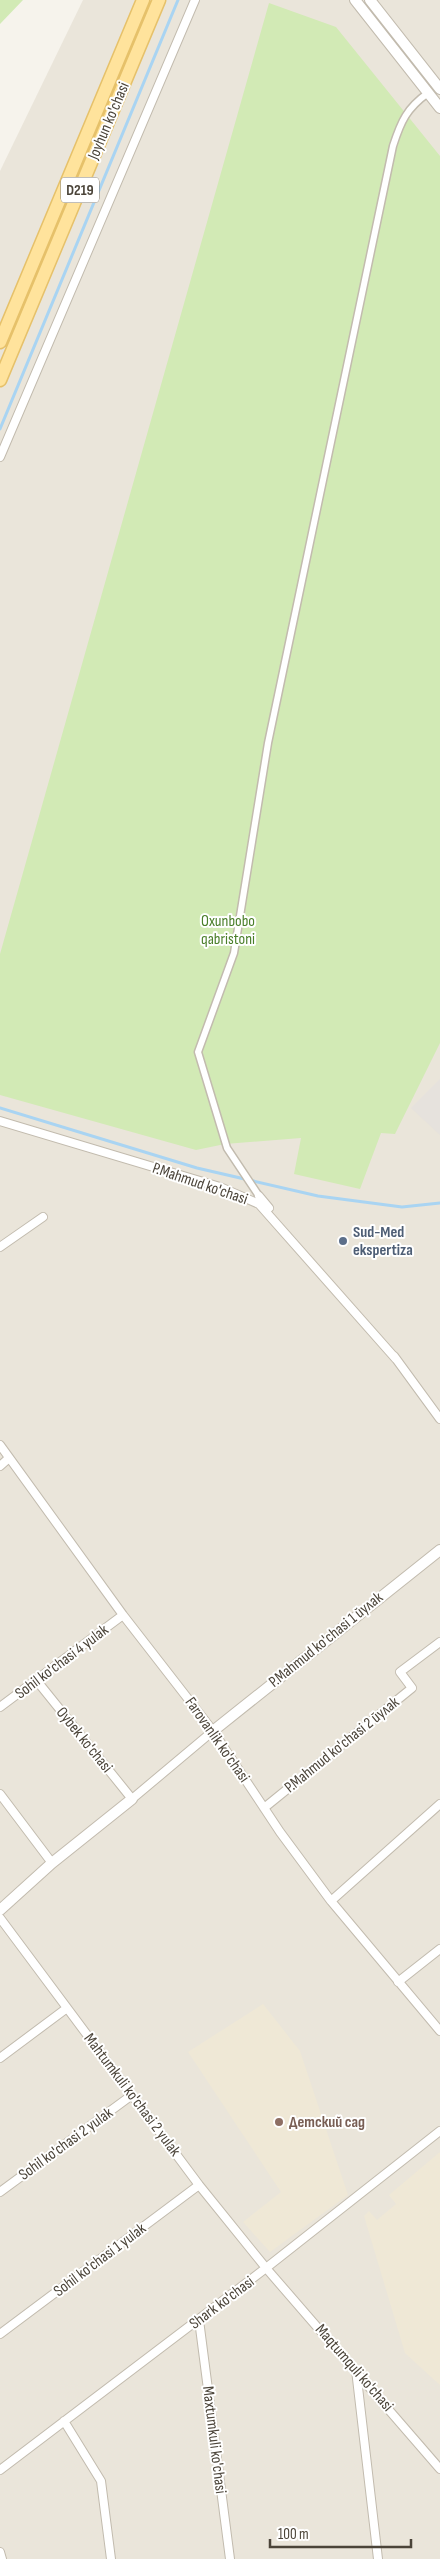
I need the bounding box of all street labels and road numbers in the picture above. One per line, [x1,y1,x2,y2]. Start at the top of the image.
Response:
street label: Joyhun ko'chasi [84,80,134,163]
road number: D219 [61,178,99,202]
street label: P.Mahmud ko'chasi [150,1159,250,1209]
street label: P.Mahmud ko'chasi 1 йулак [265,1588,387,1692]
street label: Sohil ko'chasi 4 yulak [12,1621,112,1703]
street label: P.Mahmud ko'chasi 2 йулак [281,1692,404,1797]
street label: Farovanlik ko'chasi [181,1694,253,1786]
street label: Oybek ko'chasi [52,1703,116,1777]
street label: Mahtumkuli ko'chasi 2 yulak [80,2030,184,2160]
street label: Sohil ko'chasi 2 yulak [15,2103,117,2185]
street label: Sohil ko'chasi 1 yulak [50,2219,150,2301]
street label: Shark ko'chasi [186,2272,258,2334]
street label: Maqtumquli ko'chasi [311,2320,397,2416]
street label: Mаxtumkuli ko'chasi [198,2385,230,2495]

